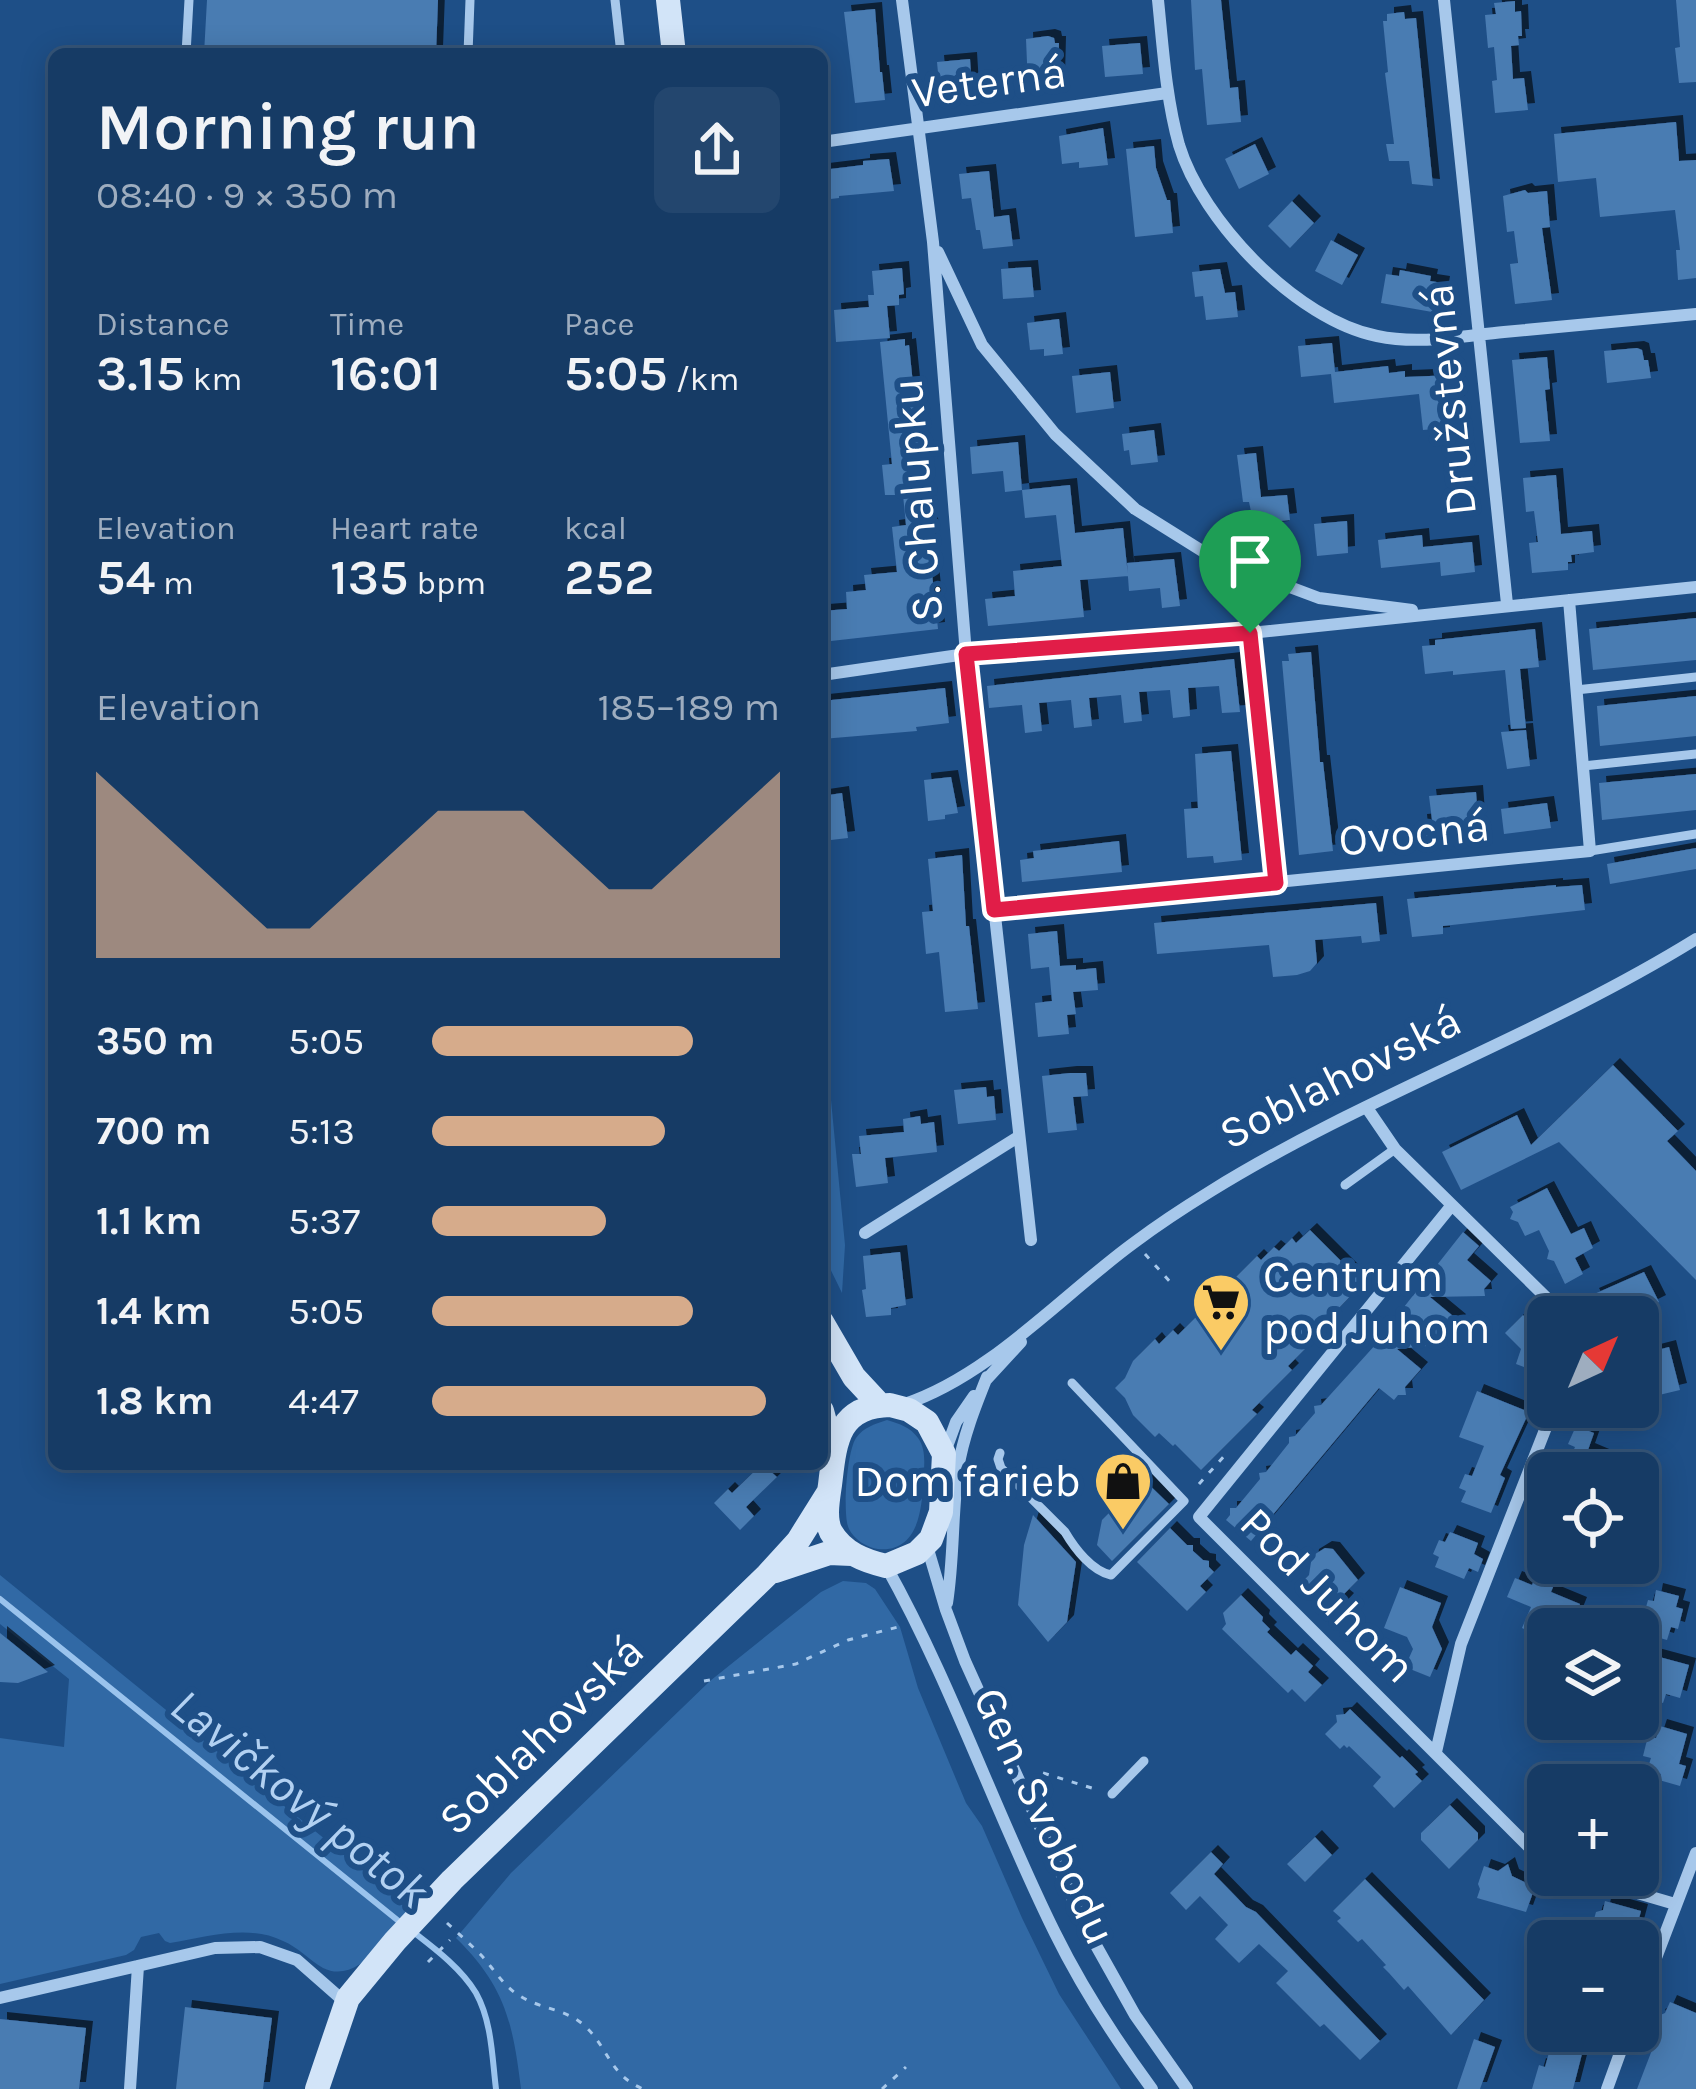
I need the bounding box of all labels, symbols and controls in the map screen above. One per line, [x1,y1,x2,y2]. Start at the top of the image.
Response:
street label: Veterná [909,45,1069,119]
button: share [654,87,780,213]
text: Morning run [96,88,480,166]
text: 08:40 · 9 × 350 m [96,172,398,218]
street label: Družstevná [1411,282,1487,518]
text: Distance [96,305,229,343]
text: Time [330,305,404,343]
text: Pace [564,305,634,343]
text: 3.15 [96,343,185,403]
text: 16:01 [330,343,441,403]
text: 5:05 [564,343,668,403]
text: km [185,360,242,398]
text: /km [668,360,739,398]
street label: S. Chalupku [880,376,954,624]
text: Elevation [96,509,236,547]
text: Heart rate [330,509,479,547]
text: kcal [564,509,627,547]
pin [1199,510,1301,633]
icon: arrive [1217,528,1283,594]
text: 54 [96,547,155,607]
text: 135 [330,547,409,607]
text: 252 [564,547,654,607]
text: m [155,564,194,602]
text: bpm [409,564,486,602]
text: Elevation [96,684,261,730]
text: 185–189 m [597,684,780,730]
street label: Ovocná [1336,799,1492,867]
street label: Soblahovská [1211,994,1469,1160]
text: 350 m [96,1018,215,1064]
text: 5:05 [288,1018,364,1064]
text: 700 m [96,1108,212,1154]
text: 5:13 [288,1108,355,1154]
text: 1.1 km [96,1198,202,1244]
text: 5:37 [288,1198,360,1244]
place label: Centrum pod Juhom [1263,1250,1491,1354]
supermarket icon: Centrum pod Juhom [1190,1271,1252,1353]
text: 1.4 km [96,1288,211,1334]
text: 5:05 [288,1288,364,1334]
north arrow [1527,1296,1659,1428]
map controls [1527,1296,1659,2052]
text: 1.8 km [96,1378,213,1424]
text: 4:47 [288,1378,359,1424]
shop icon: Dom farieb [1092,1450,1154,1532]
button: locate [1527,1452,1659,1584]
place label: Dom farieb [854,1455,1081,1507]
street label: Pod Juhom [1230,1497,1426,1693]
button: layers [1527,1608,1659,1740]
street label: Soblahovská [428,1625,654,1845]
water label: Lavičkový potok [159,1677,441,1920]
street label: Gen. Svobodu [963,1679,1127,1953]
button: + [1527,1764,1659,1896]
button: − [1527,1920,1659,2052]

